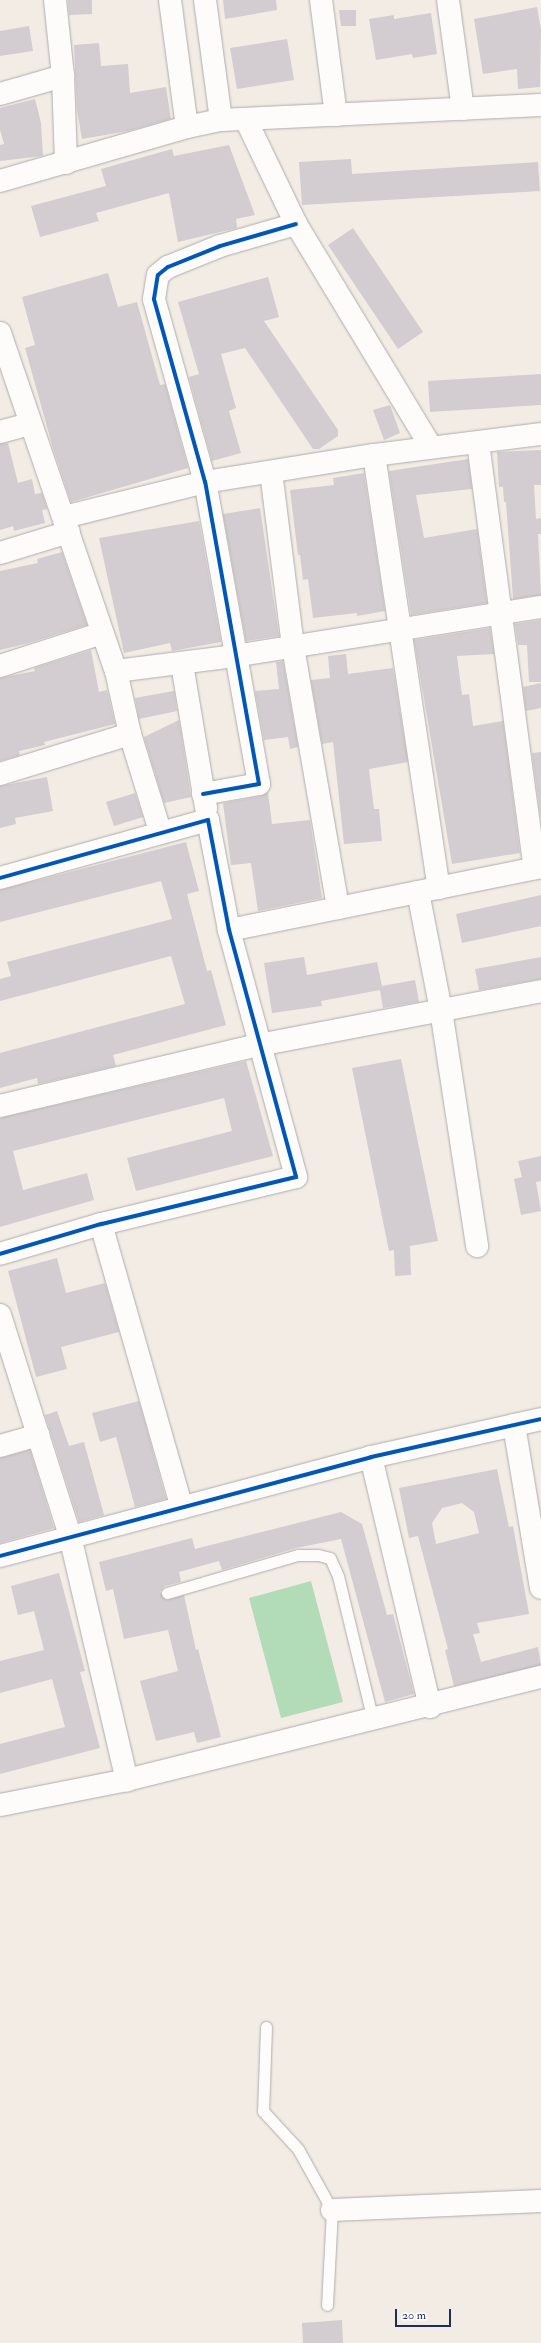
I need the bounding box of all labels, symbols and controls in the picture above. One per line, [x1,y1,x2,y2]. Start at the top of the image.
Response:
scale bar [397,2301,453,2327]
text: 20 m [402,2308,426,2323]

